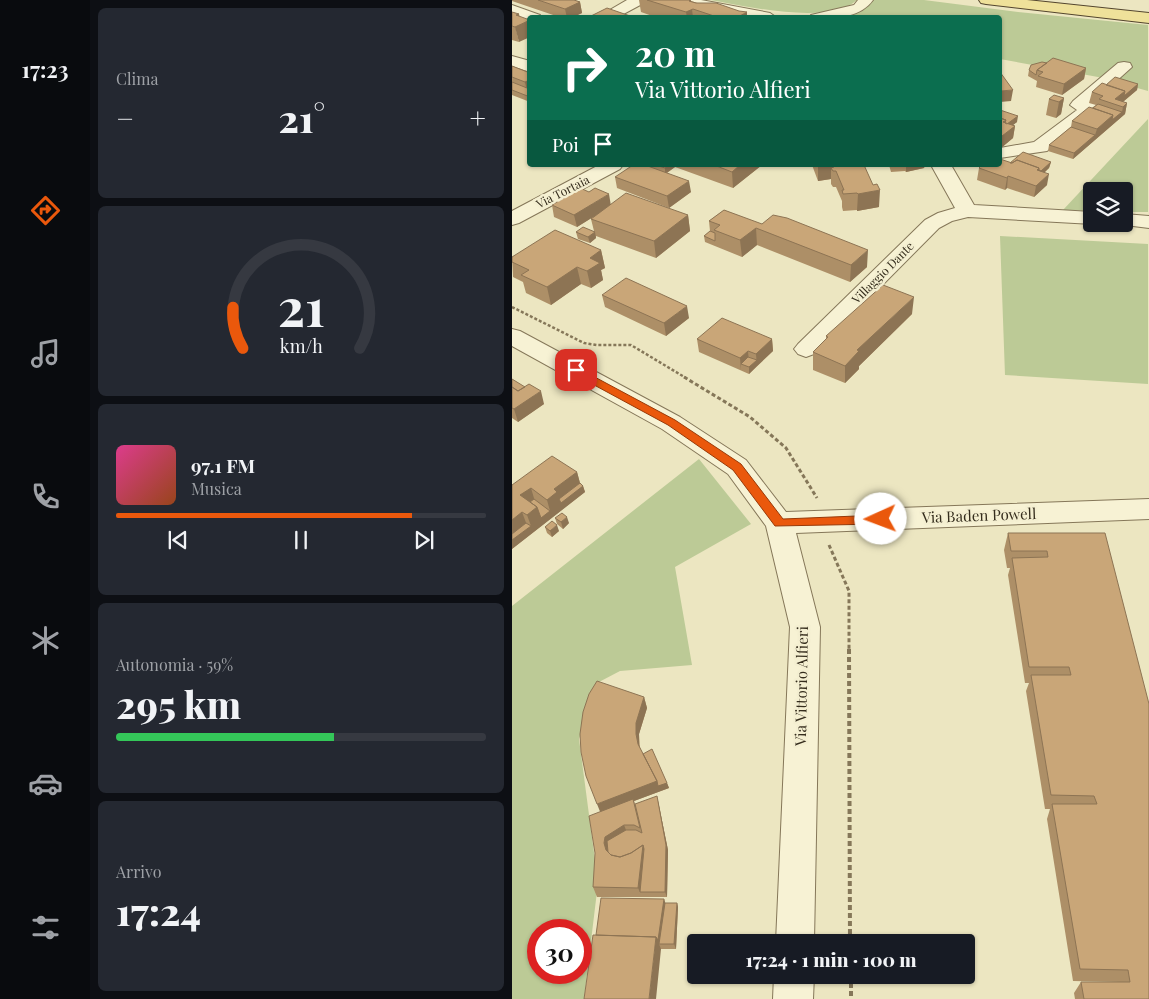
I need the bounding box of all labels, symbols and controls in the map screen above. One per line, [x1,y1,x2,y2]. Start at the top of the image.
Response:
text: 20 m [635,29,716,76]
icon: right [552,35,617,100]
text: 17:23 [21,54,69,84]
text: Clima [116,68,158,89]
text: Via Vittorio Alfieri [635,74,811,104]
text: 21° [279,92,325,143]
text: − [116,99,134,136]
text: + [470,99,486,136]
icon: arrive [589,130,617,158]
text: Poi [552,131,579,157]
street label: Via Tortaia [532,171,592,212]
map controls [1083,182,1133,232]
button: layers [1083,182,1133,232]
icon: directions [28,193,63,228]
street label: Villaggio Dante [847,238,917,307]
text: 21 [277,271,325,340]
text: km/h [280,334,323,357]
icon: music [28,336,63,371]
pin [555,349,597,391]
icon: arrive [562,356,590,384]
text: 97.1 FM [191,452,255,478]
text: Musica [191,478,242,499]
icon: phone [28,479,63,514]
position arrow [854,492,906,544]
street label: Via Baden Powell [920,503,1037,527]
icon: previous [164,526,192,554]
icon: pause [287,526,315,554]
icon: next [410,526,438,554]
icon: climate [28,623,63,658]
street label: Via Vittorio Alfieri [790,625,812,747]
text: Autonomia · 59% [116,654,233,675]
text: 295 km [116,678,241,729]
icon: car [28,766,63,801]
text: Arrivo [116,861,161,882]
text: 17:24 [116,885,201,936]
icon: filters [28,910,63,945]
speed limit sign: 30 [527,919,592,984]
text: 17:24 · 1 min · 100 m [745,946,917,972]

